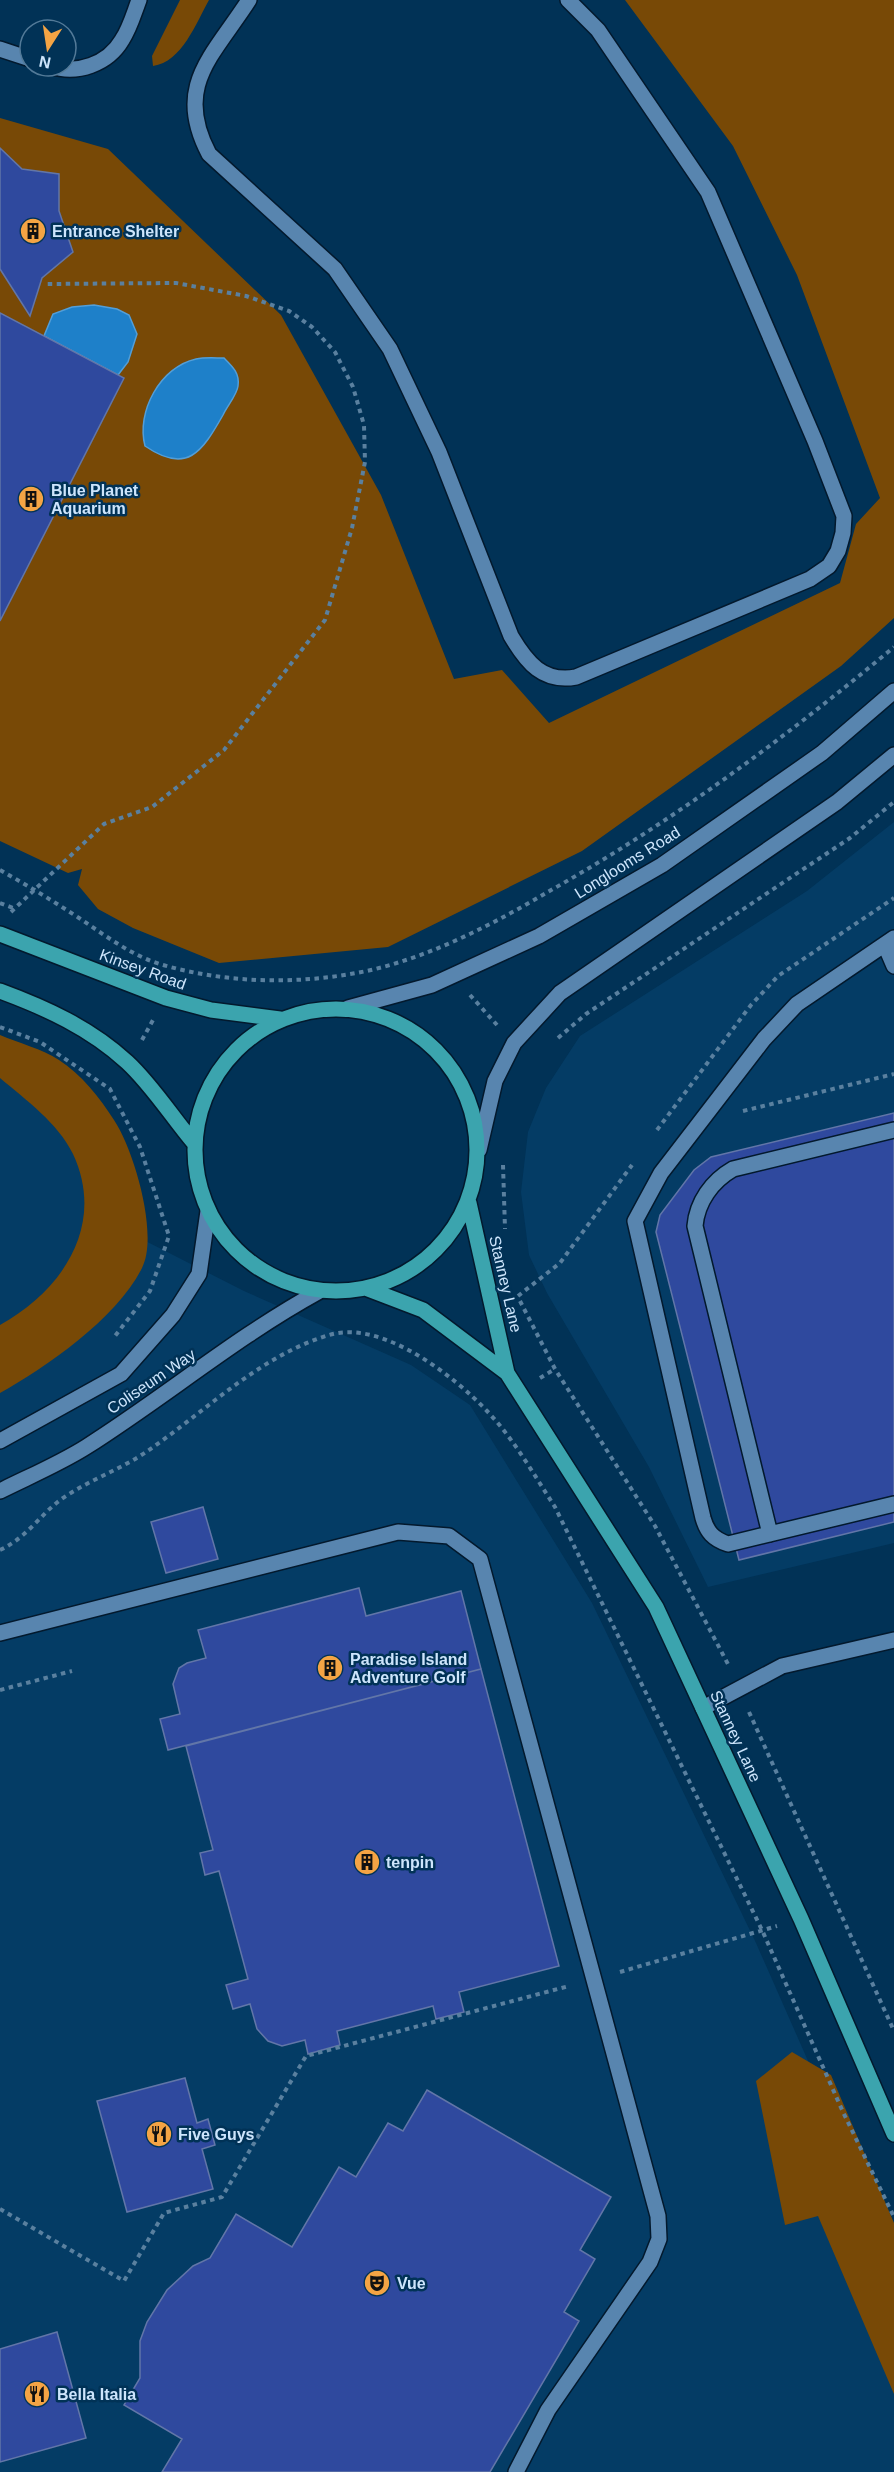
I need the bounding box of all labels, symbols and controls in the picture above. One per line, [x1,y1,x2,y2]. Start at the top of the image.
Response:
north arrow [18,18,78,78]
text: N [38,53,52,72]
building icon: Entrance Shelter [18,216,48,246]
place label: Entrance Shelter [52,223,179,240]
place label: Blue Planet Aquarium [51,482,139,517]
building icon: Blue Planet Aquarium [16,484,46,514]
street label: Longlooms Road [571,823,683,902]
street label: Kinsey Road [97,946,188,993]
street label: Stanney Lane [486,1234,525,1334]
street label: Coliseum Way [104,1346,199,1417]
place label: Paradise Island Adventure Golf [350,1651,467,1686]
building icon: Paradise Island Adventure Golf [315,1653,345,1683]
street label: Stanney Lane [707,1688,764,1785]
building icon: tenpin [352,1847,382,1877]
place label: tenpin [386,1854,434,1871]
restaurant icon: Five Guys [144,2119,174,2149]
place label: Five Guys [178,2126,255,2143]
theatre icon: Vue [362,2268,392,2298]
place label: Vue [397,2275,426,2292]
restaurant icon: Bella Italia [22,2379,52,2409]
place label: Bella Italia [57,2386,136,2403]

